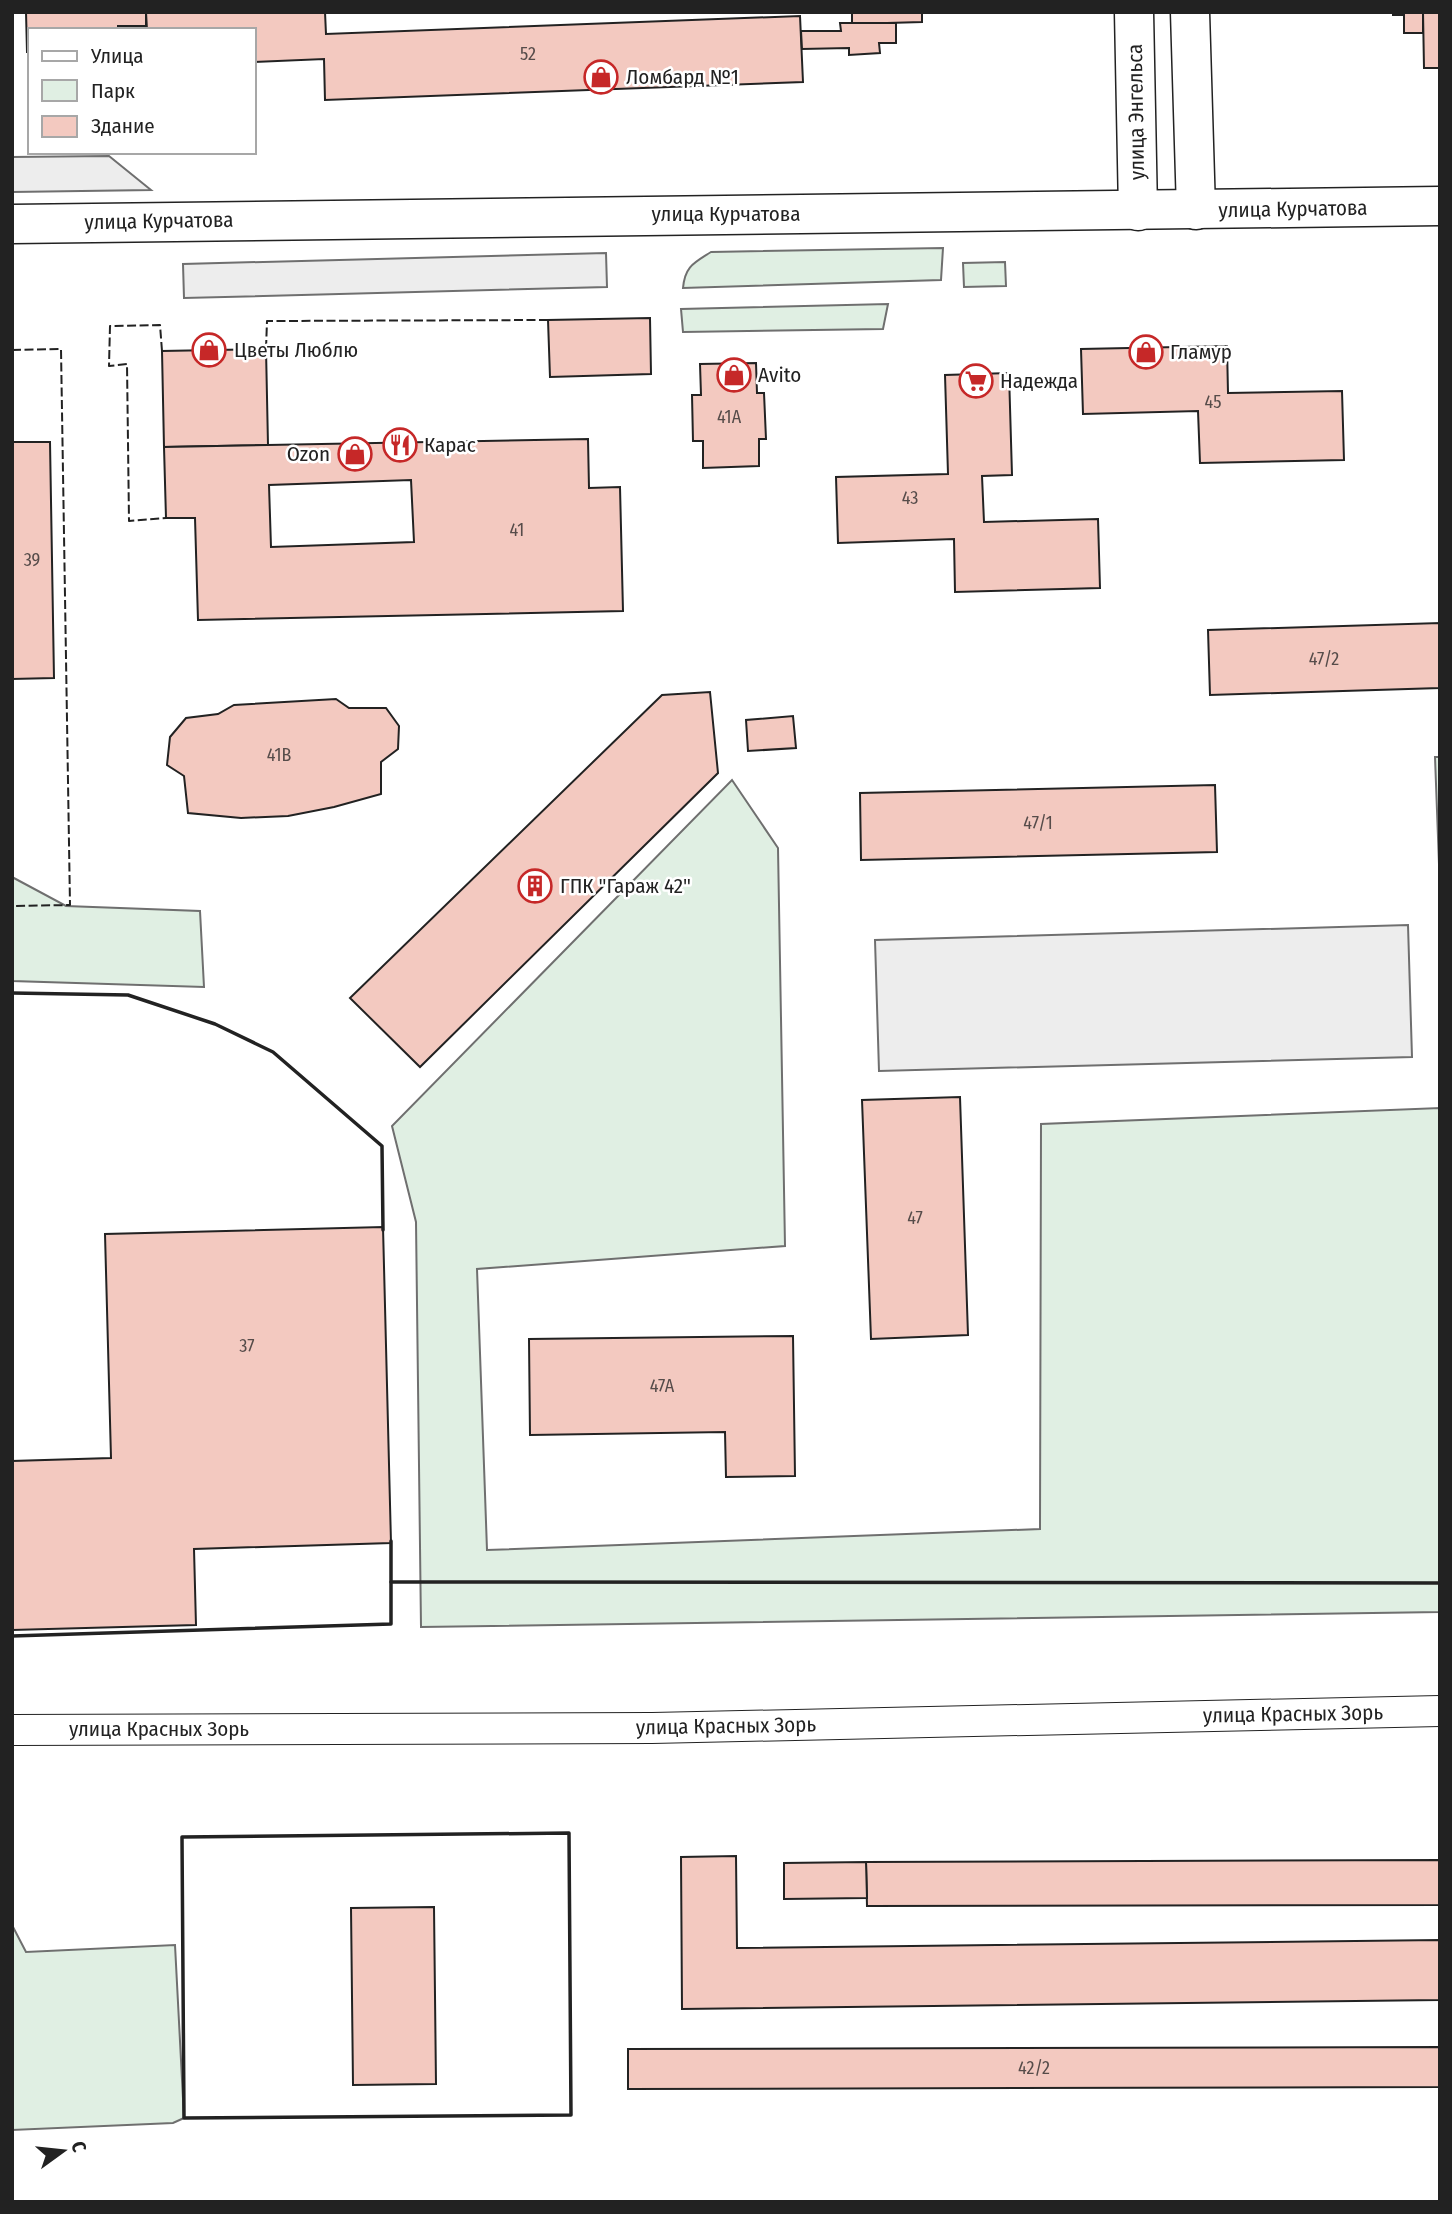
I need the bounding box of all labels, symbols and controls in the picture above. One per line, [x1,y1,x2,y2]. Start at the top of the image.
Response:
legend [28,28,256,154]
text: Улица [90,43,144,69]
house number: 52 [520,43,536,65]
street label: улица Энгельса [1122,44,1150,180]
shop icon: Ломбард №1 [582,58,620,96]
place label: Ломбард №1 [626,64,739,90]
text: Парк [91,78,135,104]
text: Здание [91,113,155,139]
street label: улица Курчатова [1218,195,1368,223]
street label: улица Курчатова [651,201,801,227]
street label: улица Курчатова [84,207,234,235]
shop icon: Цветы Люблю [190,331,228,369]
shop icon: Гламур [1127,333,1165,371]
place label: Цветы Люблю [234,337,358,363]
place label: Гламур [1170,339,1232,365]
shop icon: Avito [715,356,753,394]
place label: Avito [758,362,801,388]
supermarket icon: Надежда [957,362,995,400]
place label: Надежда [1000,368,1078,394]
house number: 45 [1205,391,1221,413]
house number: 41А [717,406,742,428]
restaurant icon: Карас [381,426,419,464]
place label: Карас [424,432,476,458]
shop icon: Ozon [336,435,374,473]
place label: Ozon [287,441,330,467]
house number: 43 [902,487,918,509]
house number: 41 [510,519,524,541]
house number: 39 [24,549,40,571]
house number: 47/2 [1309,648,1339,670]
house number: 41В [267,744,291,766]
house number: 47/1 [1023,812,1053,834]
building icon: ГПК "Гараж 42" [516,867,554,905]
place label: ГПК "Гараж 42" [560,873,691,899]
house number: 47 [907,1207,923,1229]
house number: 37 [239,1335,255,1357]
house number: 47А [650,1375,675,1397]
street label: улица Красных Зорь [1203,1699,1384,1729]
street label: улица Красных Зорь [636,1711,817,1741]
street label: улица Красных Зорь [69,1716,249,1742]
house number: 42/2 [1018,2057,1050,2079]
north arrow [28,2116,98,2186]
text: С [67,2139,91,2155]

